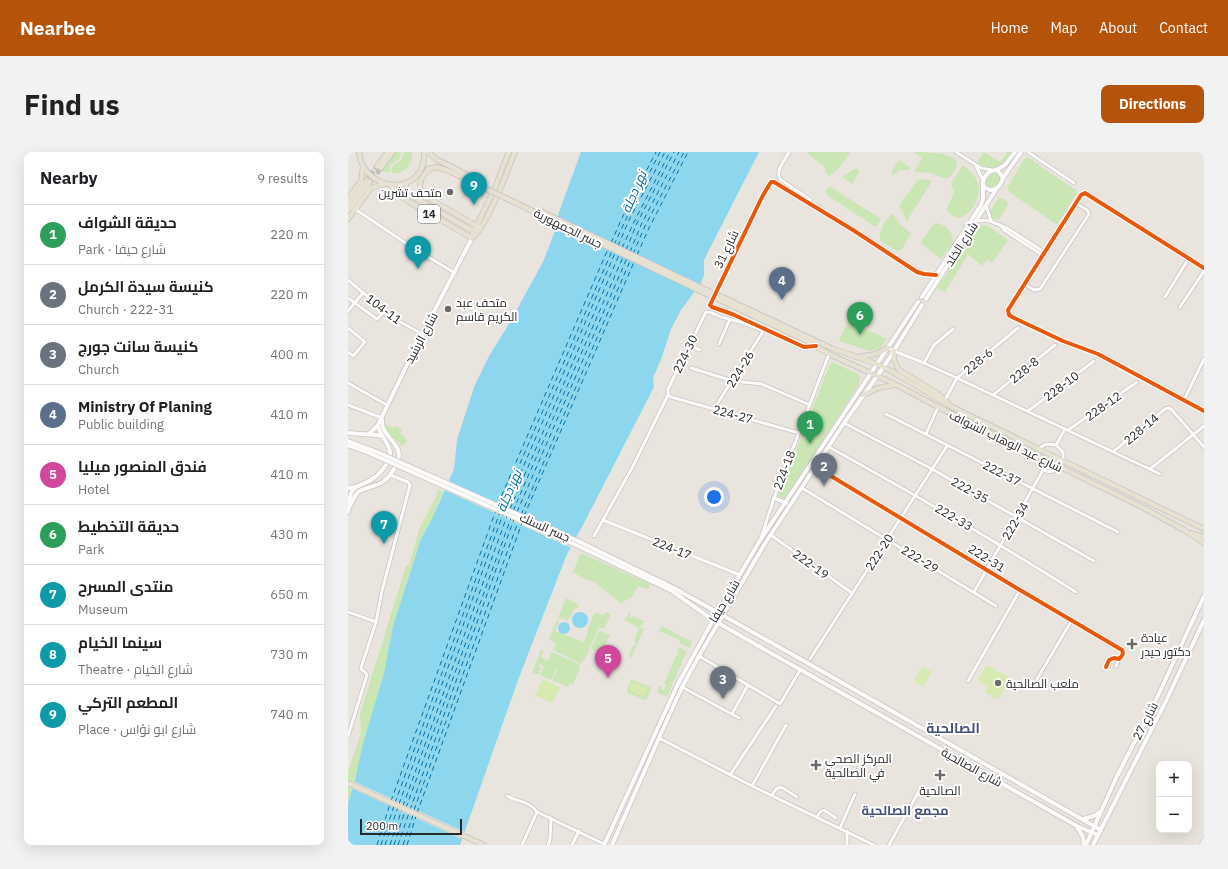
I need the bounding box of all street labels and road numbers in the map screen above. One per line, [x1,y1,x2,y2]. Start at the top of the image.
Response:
road number: 14 [418,205,440,223]
street label: جسر الجمهورية [531,205,605,251]
street label: شارع الخلد [941,219,982,270]
street label: شارع 31 [710,227,743,271]
street label: 104-11 [363,291,405,327]
street label: شارع الرشيد [401,310,442,367]
street label: 224-30 [669,332,701,376]
street label: 228-6 [960,345,996,377]
street label: 224-26 [723,348,757,390]
street label: 228-8 [1006,354,1042,386]
street label: 228-10 [1040,368,1082,404]
street label: 228-12 [1082,388,1124,424]
street label: 224-27 [711,401,755,427]
street label: شارع عبد الوهاب الشواف [946,407,1065,476]
street label: 228-14 [1121,410,1161,448]
street label: 224-18 [770,448,798,492]
street label: 222-37 [980,457,1024,489]
street label: 222-35 [949,474,991,506]
street label: 222-33 [933,500,975,534]
street label: 222-34 [998,500,1032,542]
street label: جسر السنك [518,509,572,545]
street label: 222-20 [862,531,896,573]
street label: 224-17 [650,533,694,563]
street label: 222-31 [966,541,1008,575]
street label: 222-29 [899,542,941,576]
street label: 222-19 [790,546,832,582]
street label: شارع حيفا [705,577,744,626]
street label: شارع 27 [1129,699,1162,743]
street label: شارع الصالحية [939,744,1005,790]

